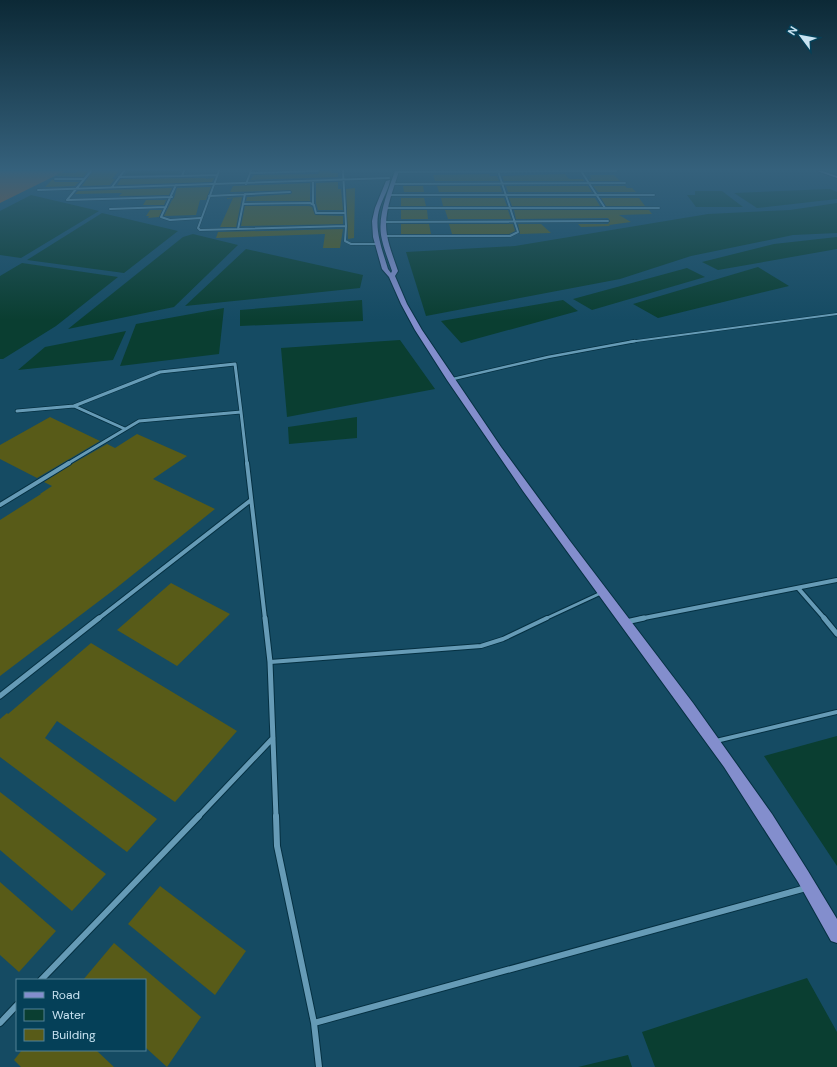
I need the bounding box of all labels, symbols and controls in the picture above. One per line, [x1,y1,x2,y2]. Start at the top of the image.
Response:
north arrow [781,16,821,56]
text: N [784,24,801,38]
legend [16,979,146,1051]
text: Road [52,987,80,1003]
text: Water [52,1007,86,1023]
text: Building [52,1027,96,1043]

